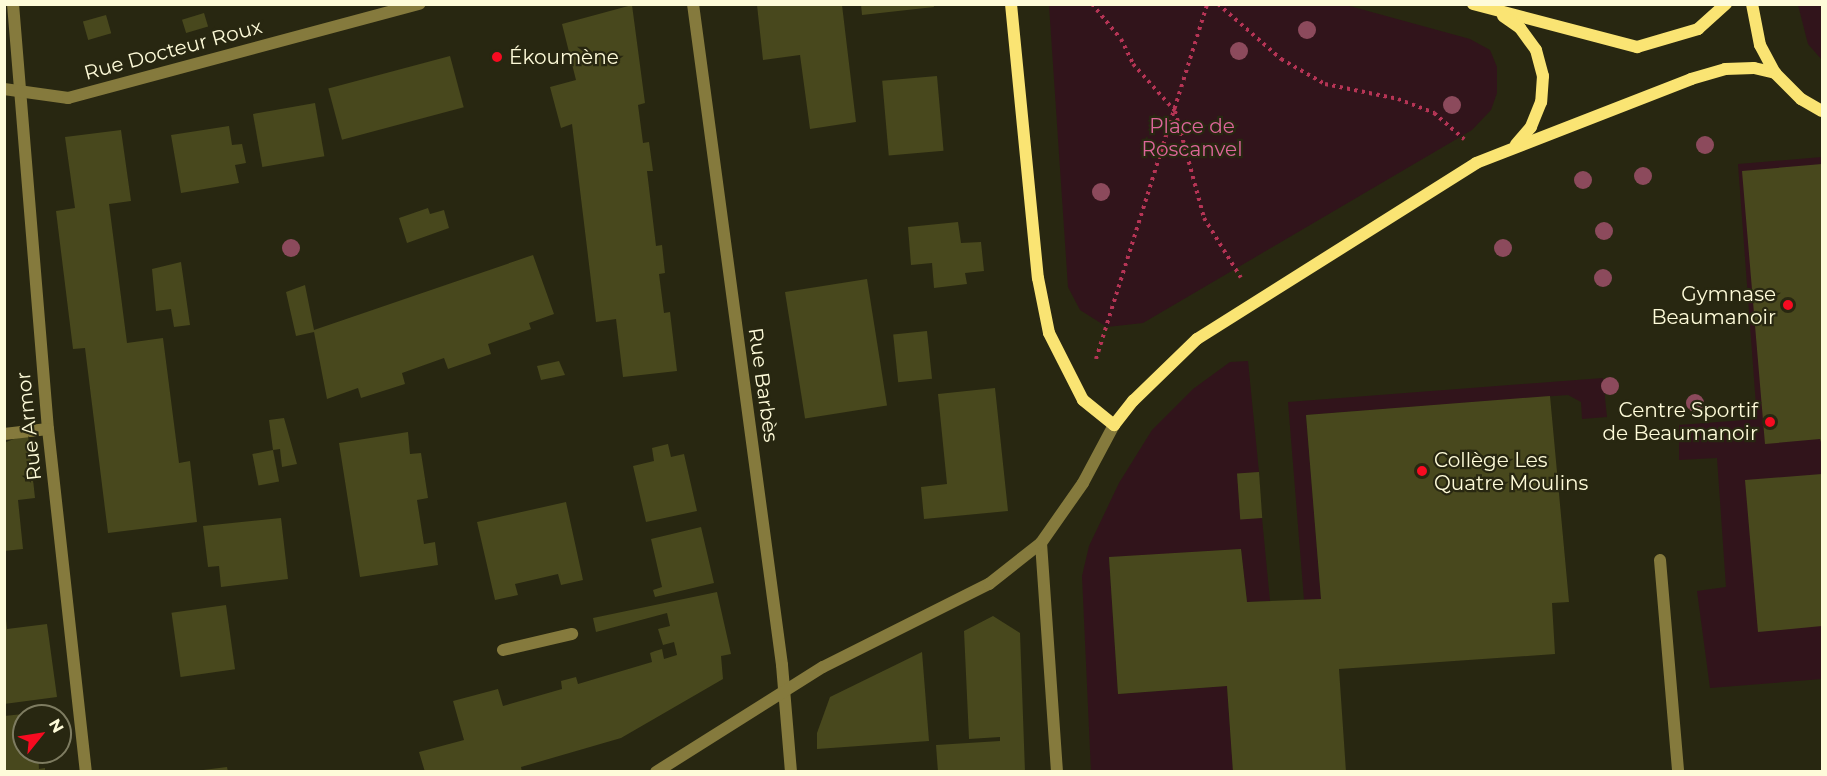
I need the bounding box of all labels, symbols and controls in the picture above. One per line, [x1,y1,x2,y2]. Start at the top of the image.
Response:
street label: Rue Docteur Roux [81,15,265,85]
place label: Ékoumène [509,45,619,69]
marker: Ékoumène [490,50,504,64]
park label: Place de Roscanvel [1141,114,1243,161]
place label: Gymnase Beaumanoir [1651,282,1776,329]
marker: Gymnase Beaumanoir [1781,298,1795,312]
street label: Rue Barbès [743,326,783,444]
street label: Rue Armor [11,370,47,482]
place label: Centre Sportif de Beaumanoir [1603,398,1758,445]
marker: Centre Sportif de Beaumanoir [1763,415,1777,429]
place label: Collège Les Quatre Moulins [1434,448,1588,495]
marker: Collège Les Quatre Moulins [1415,464,1429,478]
north arrow [12,704,72,764]
text: N [45,715,68,736]

